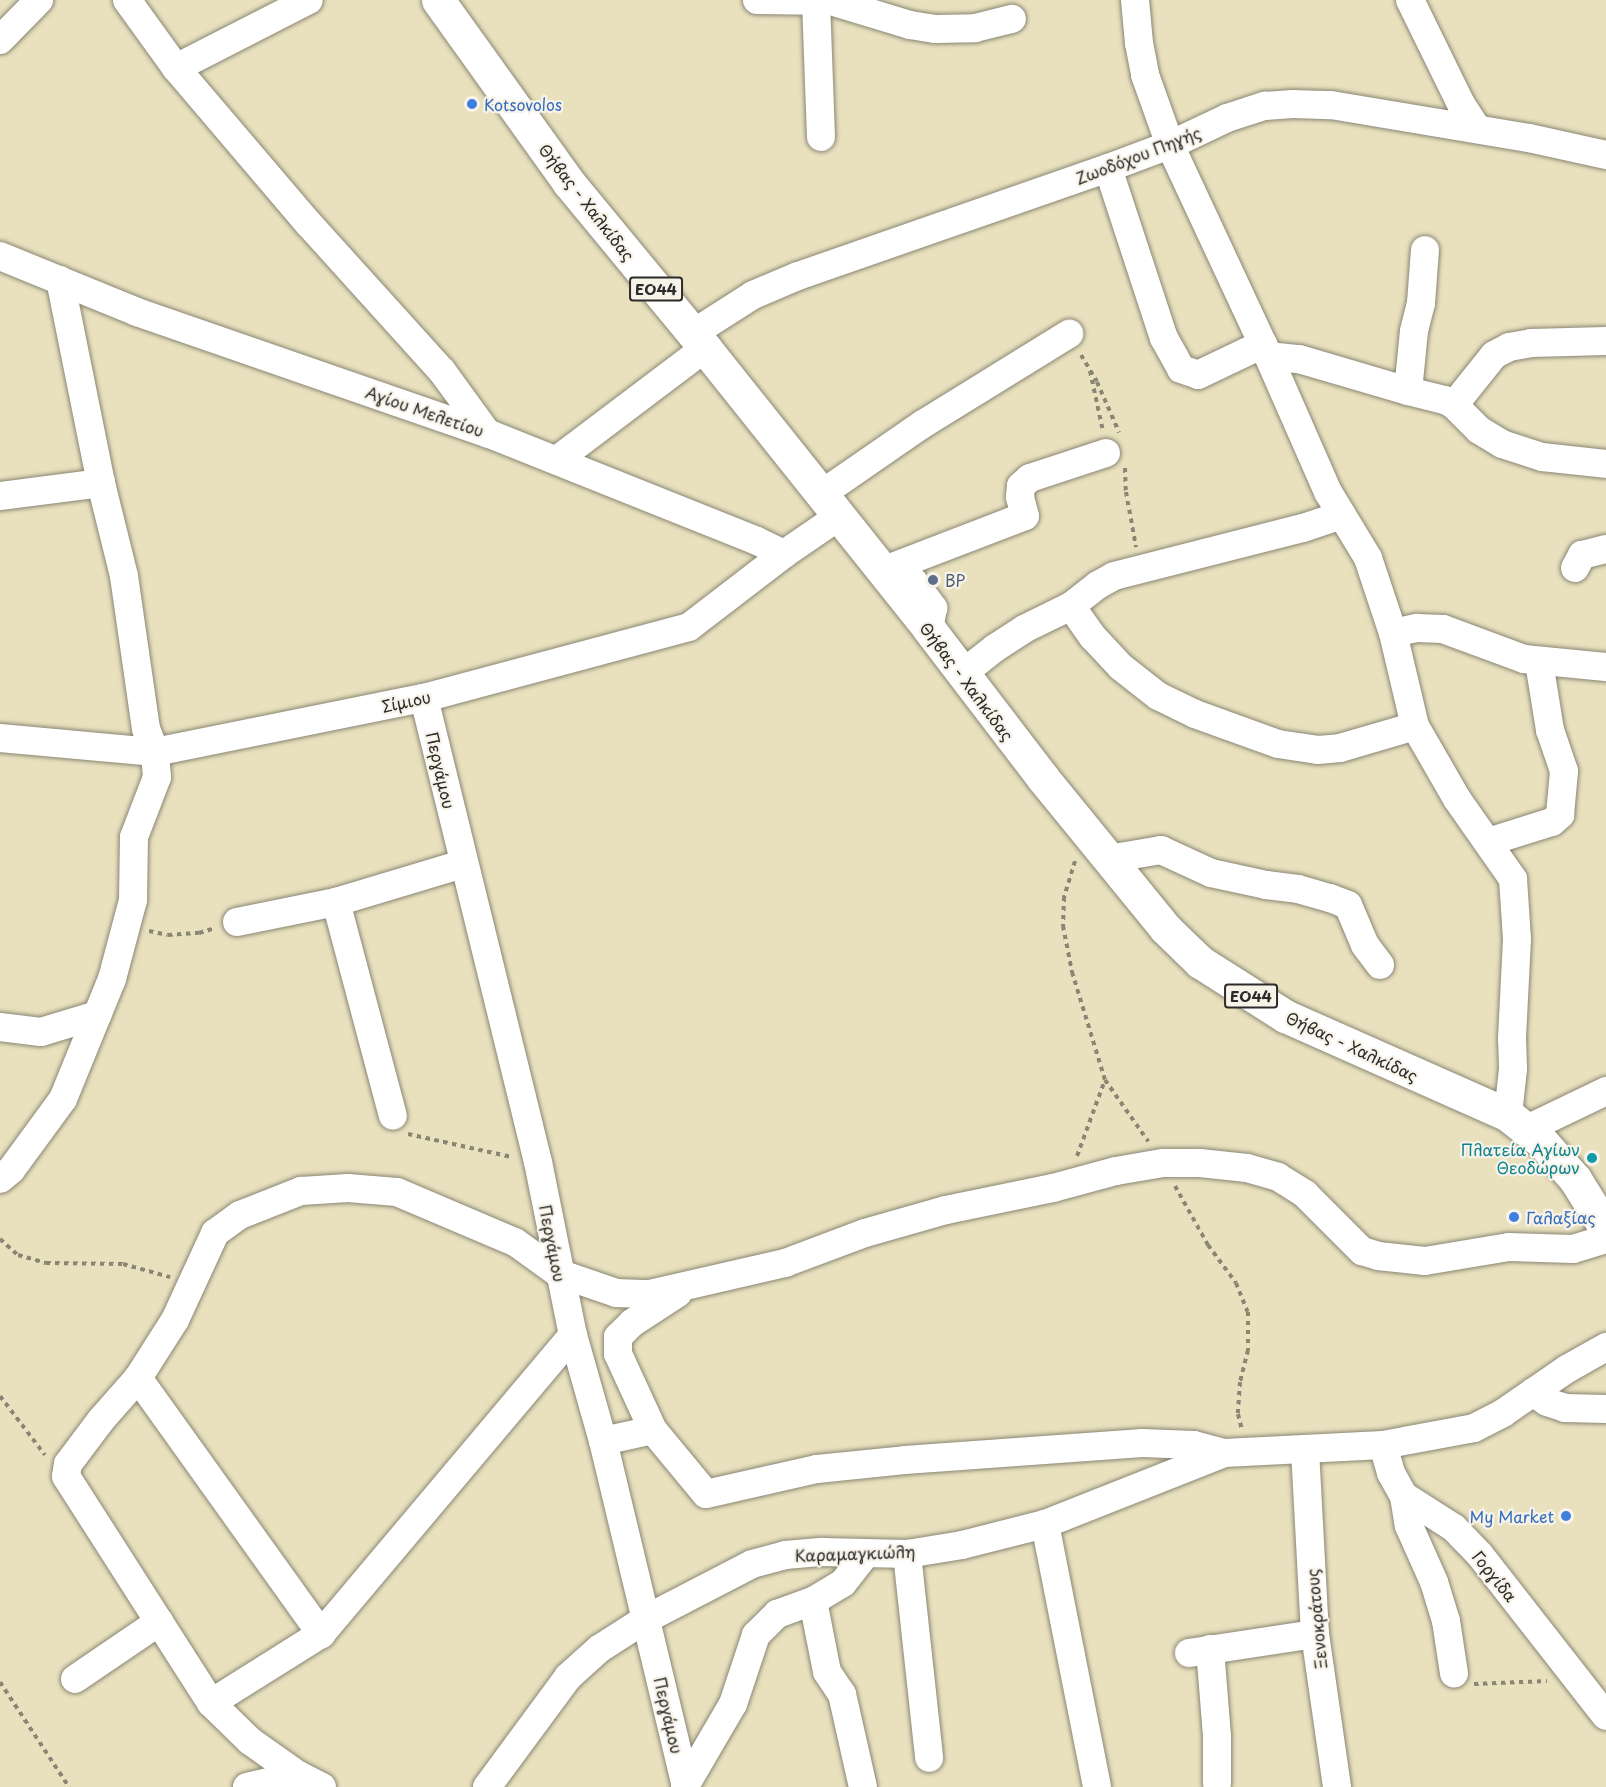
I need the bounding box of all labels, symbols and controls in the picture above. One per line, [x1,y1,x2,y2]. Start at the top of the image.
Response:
place label: Kotsovolos [484,94,562,114]
marker: Kotsovolos [465,97,479,111]
street label: Ζωοδόχου Πηγής [1073,122,1203,188]
street label: Θήβας - Χαλκίδας [535,140,639,264]
road number: ΕΟ44 [629,277,683,301]
street label: Αγίου Μελετίου [364,382,486,440]
place label: BP [945,570,965,590]
marker: BP [926,573,940,587]
street label: Θήβας - Χαλκίδας [916,618,1018,744]
street label: Σίμιου [380,686,432,716]
street label: Περγάμου [423,729,459,811]
road number: ΕΟ44 [1224,984,1278,1008]
street label: Θήβας - Χαλκίδας [1283,1007,1421,1085]
place label: Πλατεία Αγίων Θεοδώρων [1461,1139,1580,1177]
marker: Πλατεία Αγίων Θεοδώρων [1585,1151,1599,1165]
street label: Περγάμου [536,1203,570,1283]
place label: Γαλαξίας [1526,1207,1596,1227]
marker: Γαλαξίας [1507,1210,1521,1224]
place label: My Market [1468,1506,1554,1526]
marker: My Market [1559,1509,1573,1523]
street label: Καραμαγκιώλη [794,1541,916,1565]
street label: Γοργίδα [1469,1547,1521,1605]
street label: Ξενοκράτους [1302,1568,1330,1670]
street label: Περγάμου [651,1674,687,1756]

